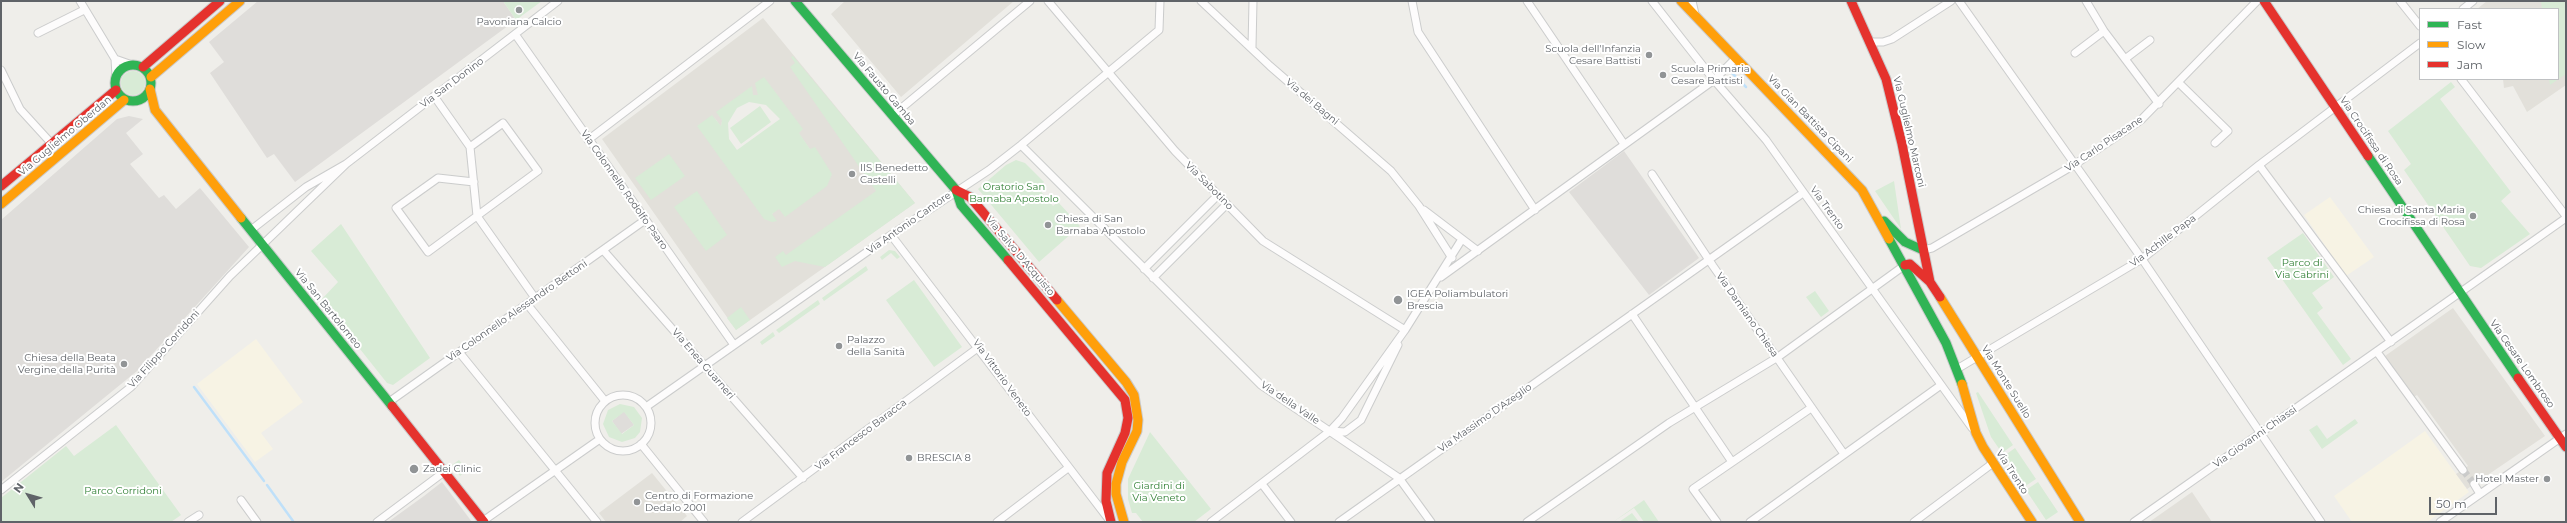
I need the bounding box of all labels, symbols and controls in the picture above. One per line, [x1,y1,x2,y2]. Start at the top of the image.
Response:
marker: Pavoniana Calcio [514,5,524,15]
legend [2419,8,2559,80]
place label: Pavoniana Calcio [476,16,562,28]
text: Fast [2457,17,2482,32]
text: Slow [2457,37,2486,52]
place label: Scuola dell'Infanzia Cesare Battisti [1545,43,1641,66]
street label: Via Fausto Gamba [850,50,918,128]
marker: Scuola dell'Infanzia Cesare Battisti [1644,50,1654,60]
street label: Via San Donino [418,55,486,111]
text: Jam [2457,57,2483,72]
place label: Scuola Primaria Cesare Battisti [1671,63,1750,86]
marker: Scuola Primaria Cesare Battisti [1658,70,1668,80]
street label: Via Gian Battista Cipani [1765,73,1855,165]
street label: Via Guglielmo Marconi [1890,75,1928,189]
street label: Via dei Bagni [1283,76,1341,128]
street label: Via Guglielmo Oberdan [16,94,114,178]
street label: Via Crocifissa di Rosa [2337,94,2405,188]
street label: Via Carlo Pisacane [2063,113,2145,175]
street label: Via Colonnello Rodolfo Psaro [578,128,670,252]
street label: Via Sabotino [1183,160,1235,212]
place label: IIS Benedetto Castelli [860,162,928,186]
marker: IIS Benedetto Castelli [847,169,857,179]
park label: Oratorio San Barnaba Apostolo [969,181,1059,204]
street label: Via Trento [1807,184,1847,232]
street label: Via Antonio Cantore [865,189,953,257]
place label: Chiesa di Santa Maria Crocifissa di Rosa [2358,204,2465,228]
marker: Chiesa di Santa Maria Crocifissa di Rosa [2468,211,2478,221]
street label: Via Achille Papa [2128,212,2198,270]
place label: Chiesa di San Barnaba Apostolo [1056,213,1145,236]
street label: Via Salvo D'Acquisto [983,214,1057,298]
marker: Chiesa di San Barnaba Apostolo [1043,220,1053,230]
park label: Parco di Via Cabrini [2275,257,2329,280]
street label: Via Colonnello Alessandro Bettoni [444,258,590,364]
street label: Via San Bartolomeo [292,267,364,351]
street label: Via Damiano Chiesa [1713,270,1781,360]
place label: IGEA Poliambulatori Brescia [1407,288,1508,312]
marker: IGEA Poliambulatori Brescia [1392,294,1404,306]
street label: Via Filippo Corridoni [126,307,202,391]
street label: Via Cesare Lombroso [2487,318,2557,410]
street label: Via Enea Guarneri [669,326,737,402]
place label: Palazzo della Sanità [847,334,905,358]
street label: Via Vittorio Veneto [970,337,1034,419]
marker: Palazzo della Sanità [834,341,844,351]
street label: Via Monte Suello [1979,343,2033,421]
place label: Chiesa della Beata Vergine della Purità [18,352,116,376]
marker: Chiesa della Beata Vergine della Purità [119,359,129,369]
street label: Via della Valle [1258,379,1322,427]
street label: Via Massimo D'Azeglio [1436,381,1534,455]
street label: Via Francesco Baracca [813,397,909,473]
street label: Via Giovanni Chiassi [2211,404,2299,470]
street label: Via Trento [1993,448,2031,496]
place label: BRESCIA 8 [917,452,971,464]
marker: BRESCIA 8 [904,453,914,463]
marker: Zadei Clinic [408,463,420,475]
place label: Zadei Clinic [423,463,481,475]
place label: Hotel Master [2475,473,2539,485]
marker: Hotel Master [2542,474,2552,484]
north arrow [8,475,48,515]
text: N [10,480,27,496]
park label: Giardini di Via Veneto [1132,480,1186,504]
park label: Parco Corridoni [84,485,162,497]
scale bar [2431,489,2499,515]
place label: Centro di Formazione Dedalo 2001 [645,490,753,514]
text: 50 m [2436,496,2467,511]
marker: Centro di Formazione Dedalo 2001 [632,497,642,507]

